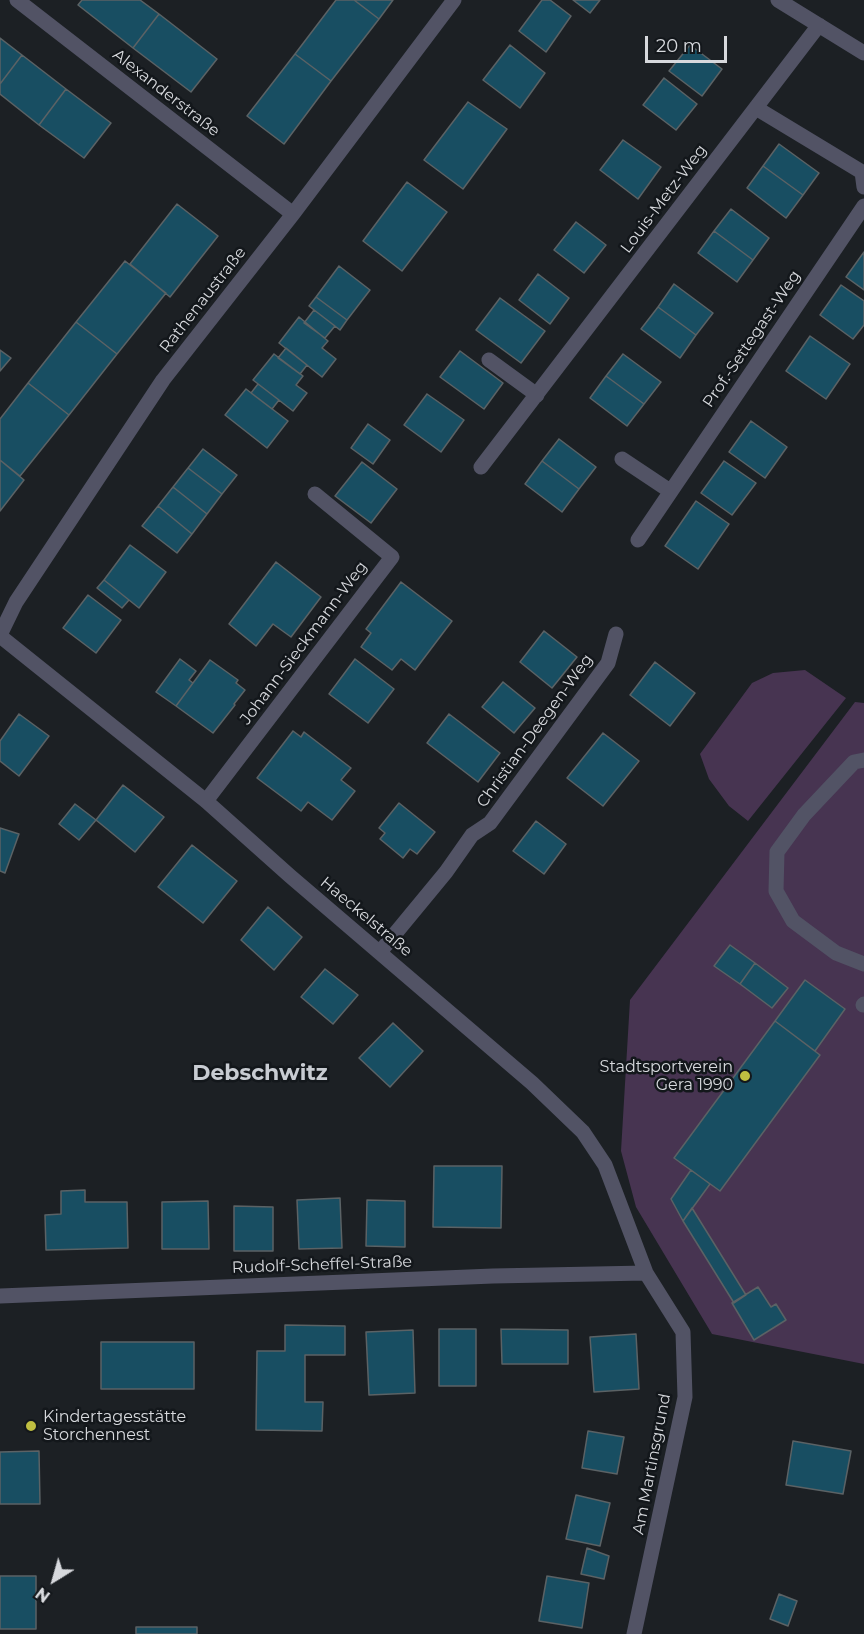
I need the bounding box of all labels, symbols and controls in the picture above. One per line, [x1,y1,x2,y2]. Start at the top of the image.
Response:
scale bar [648,24,730,62]
text: 20 m [656,35,702,57]
street label: Alexanderstraße [109,45,223,141]
street label: Louis-Metz-Weg [617,141,711,257]
street label: Rathenaustraße [156,243,250,357]
street label: Prof.-Settegast-Weg [699,267,805,411]
street label: Johann-Sieckmann-Weg [236,558,372,728]
street label: Christian-Deegen-Weg [473,651,597,811]
street label: Haeckelstraße [316,873,416,961]
place label: Stadtsportverein Gera 1990 [600,1057,733,1095]
district label: Debschwitz [192,1061,328,1087]
marker: Stadtsportverein Gera 1990 [738,1069,752,1083]
street label: Rudolf-Scheffel-Straße [232,1252,412,1278]
street label: Am Martinsgrund [629,1392,675,1536]
place label: Kindertagesstätte Storchennest [43,1407,186,1445]
marker: Kindertagesstätte Storchennest [24,1419,38,1433]
north arrow [24,1550,84,1610]
text: N [32,1583,54,1606]

